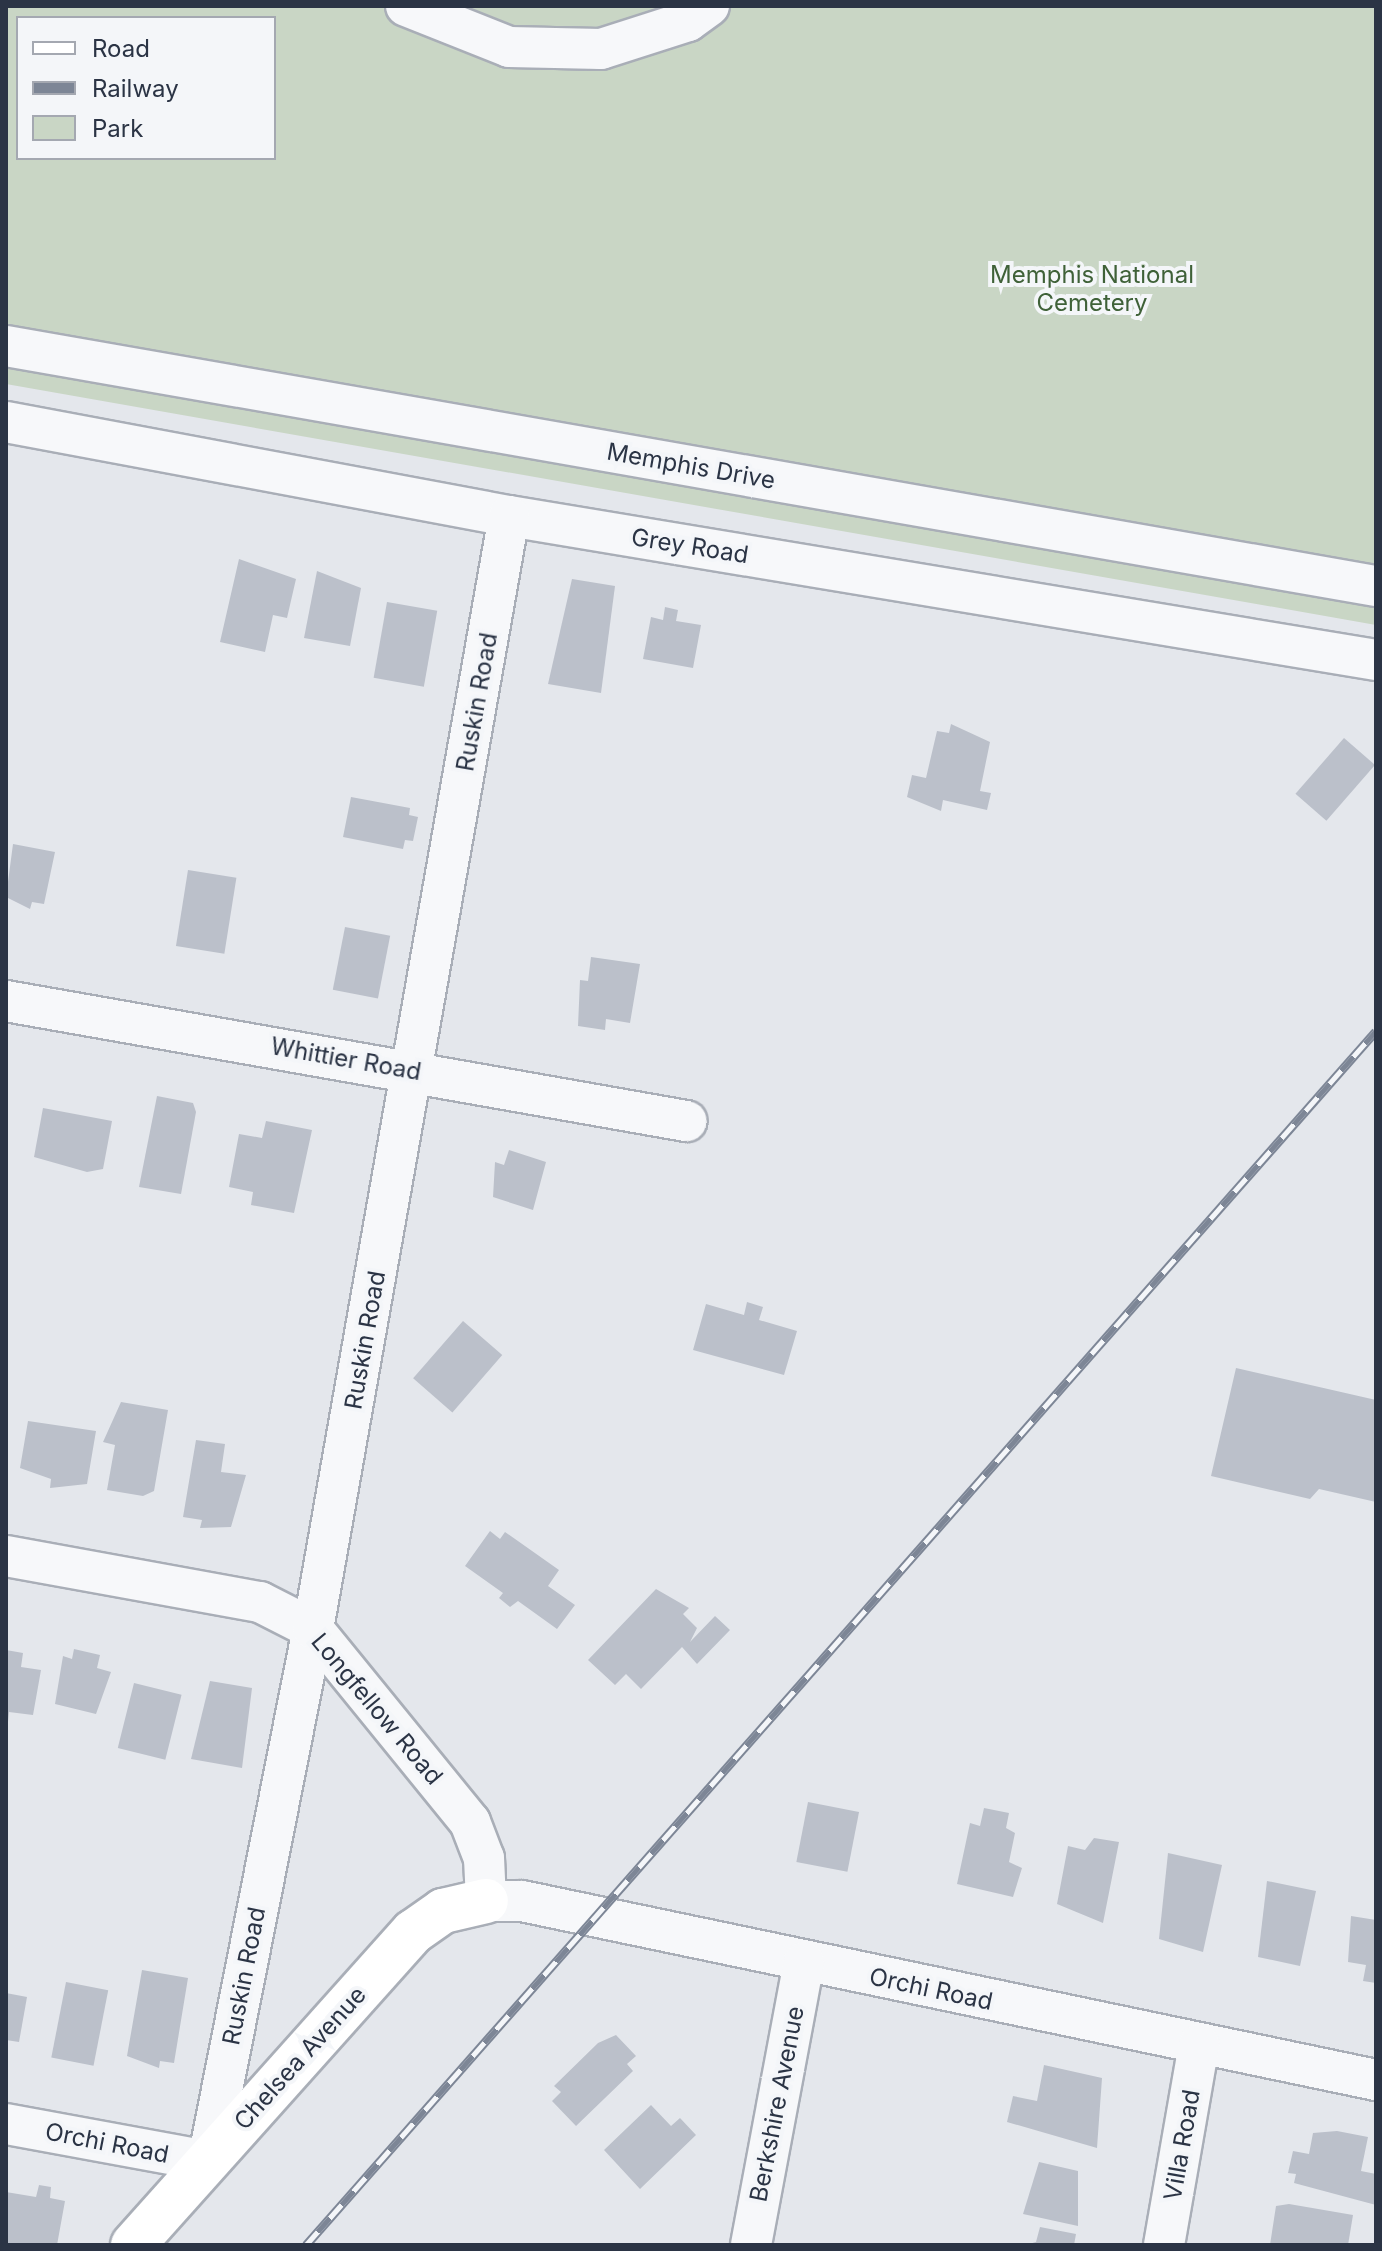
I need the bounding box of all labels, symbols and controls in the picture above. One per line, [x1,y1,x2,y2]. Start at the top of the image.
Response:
legend [16,16,276,160]
text: Road [92,34,150,63]
text: Railway [92,74,179,103]
text: Park [92,114,143,143]
park label: Memphis National Cemetery [990,261,1194,317]
street label: Memphis Drive [605,437,777,495]
street label: Grey Road [629,523,751,569]
street label: Ruskin Road [451,631,503,773]
street label: Whittier Road [269,1032,423,1086]
street label: Ruskin Road [339,1269,391,1411]
street label: Longfellow Road [305,1627,449,1791]
street label: Ruskin Road [216,1904,272,2048]
street label: Orchi Road [867,1962,995,2016]
street label: Chelsea Avenue [228,1980,372,2136]
street label: Berkshire Avenue [744,2004,810,2204]
street label: Villa Road [1158,2087,1206,2203]
street label: Orchi Road [43,2117,171,2169]

